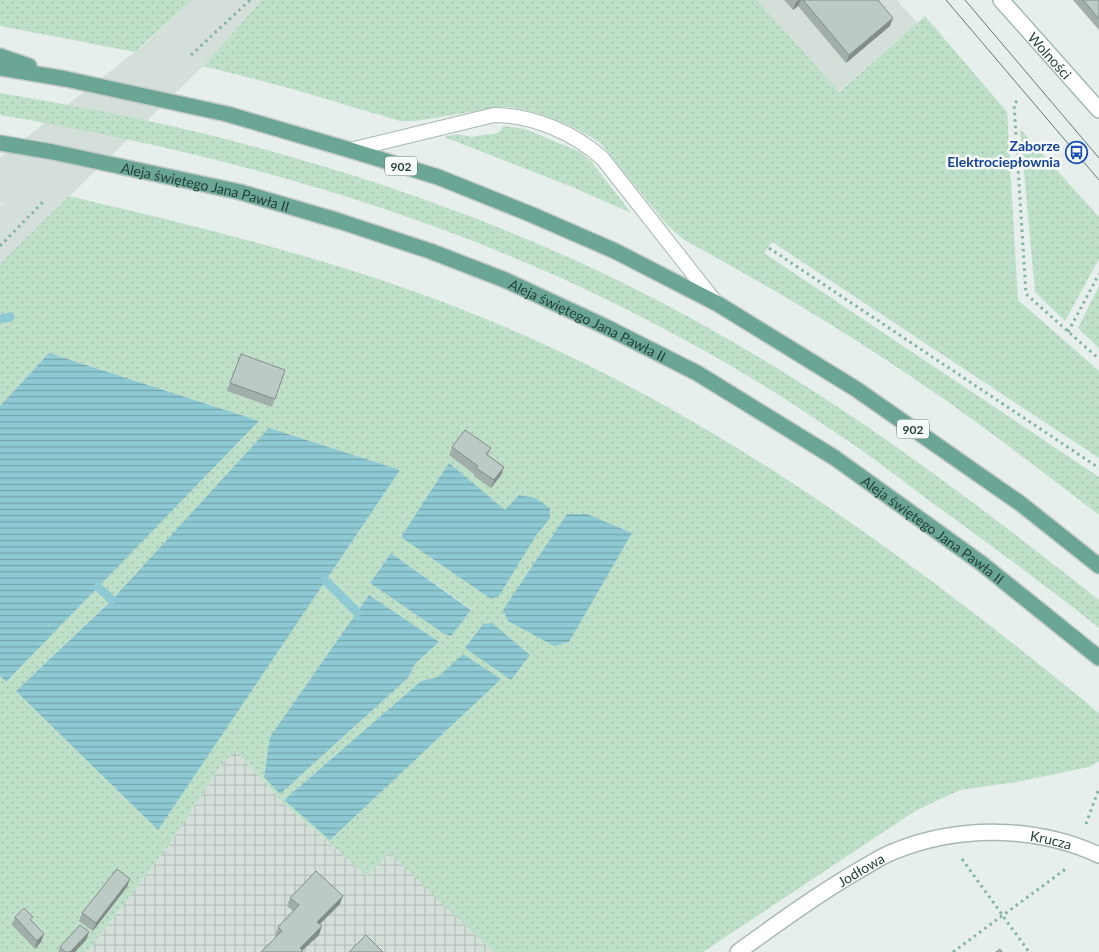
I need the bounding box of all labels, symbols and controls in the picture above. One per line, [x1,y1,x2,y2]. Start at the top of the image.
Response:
street label: Wolności [1025,28,1075,82]
place label: Zaborze Elektrociepłownia [947,137,1061,170]
bus stop icon: Zaborze Elektrociepłownia [1064,141,1088,165]
road number: 902 [385,157,417,176]
street label: Aleja świętego Jana Pawła II [120,158,292,215]
street label: Aleja świętego Jana Pawła II [506,275,669,365]
road number: 902 [897,419,929,438]
street label: Aleja świętego Jana Pawła II [858,472,1008,587]
street label: Krucza [1029,827,1074,853]
street label: Jodłowa [834,849,887,890]

